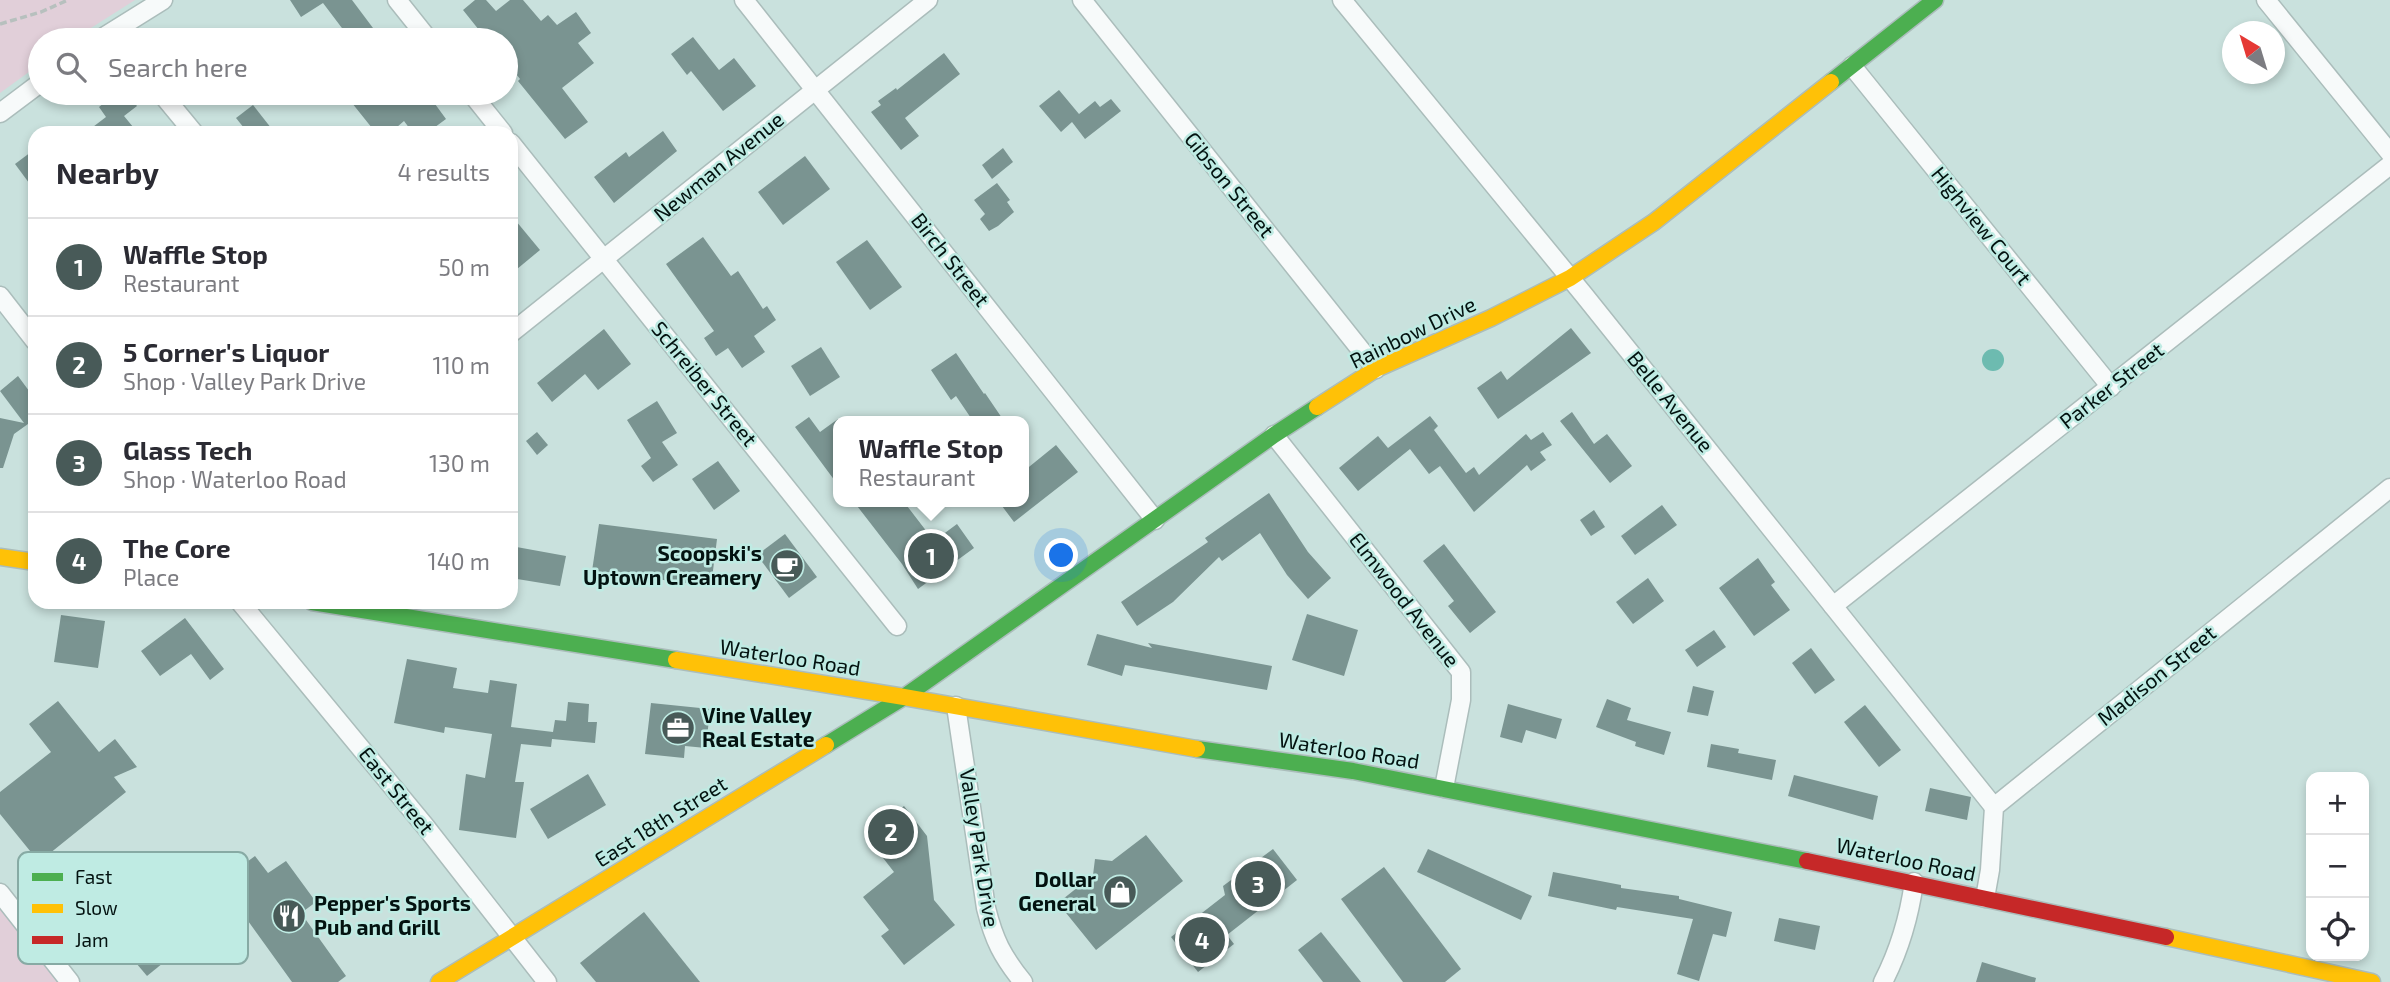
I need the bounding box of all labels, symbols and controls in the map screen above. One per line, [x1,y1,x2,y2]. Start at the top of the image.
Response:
north arrow [2222,21,2285,84]
search box [28,28,518,105]
icon: search [52,48,90,86]
text: Search here [108,51,248,82]
street label: Newman Avenue [648,106,788,226]
street label: Gibson Street [1180,126,1280,242]
text: Nearby [56,154,159,190]
text: 4 results [398,158,490,186]
street label: Highview Court [1927,161,2037,289]
street label: Birch Street [907,207,995,311]
text: Waffle Stop [123,238,268,269]
text: 1 [74,253,84,281]
text: 50 m [439,253,490,281]
text: Restaurant [123,269,240,297]
street label: Rainbow Drive [1345,290,1479,373]
street label: Schreiber Street [647,316,763,450]
text: 5 Corner's Liquor [123,336,329,367]
street label: Parker Street [2054,337,2168,433]
street label: Belle Avenue [1623,346,1719,457]
text: 2 [72,351,86,379]
text: 110 m [433,351,490,379]
text: Shop · Valley Park Drive [123,367,366,395]
popup [833,416,1029,507]
text: Waffle Stop [859,432,1003,463]
text: Glass Tech [123,434,252,465]
text: 3 [72,449,86,477]
text: 130 m [429,449,490,477]
text: Restaurant [859,463,975,491]
text: Shop · Waterloo Road [123,465,347,493]
street label: Elmwood Avenue [1345,527,1466,671]
pin: 1 [908,530,954,582]
text: The Core [123,532,231,563]
your location [1044,538,1078,572]
place label: Scoopski's Uptown Creamery [583,540,762,590]
text: 4 [72,547,86,575]
text: 140 m [428,547,490,575]
cafe icon: Scoopski's Uptown Creamery [768,547,806,585]
text: Place [123,563,179,591]
street label: Madison Street [2092,619,2220,730]
street label: Waterloo Road [718,633,862,680]
place label: Vine Valley Real Estate [702,702,815,751]
office icon: Vine Valley Real Estate [659,709,697,747]
street label: Waterloo Road [1277,726,1421,773]
street label: East Street [354,741,440,839]
street label: Valley Park Drive [956,767,1005,929]
street label: East 18th Street [590,770,731,871]
map controls [2306,772,2369,961]
button: + [2306,772,2369,835]
pin: 2 [868,806,914,858]
street label: Waterloo Road [1834,832,1978,886]
button: − [2306,835,2369,898]
legend [18,852,248,964]
pin: 3 [1235,858,1281,910]
text: Fast [75,865,112,888]
place label: Dollar General [1018,866,1096,915]
shop icon: Dollar General [1101,873,1139,911]
place label: Pepper's Sports Pub and Grill [314,890,471,939]
text: Slow [75,896,118,919]
restaurant icon: Pepper's Sports Pub and Grill [270,897,308,935]
button: locate [2306,898,2369,961]
pin: 4 [1179,914,1225,966]
text: Jam [75,928,109,951]

